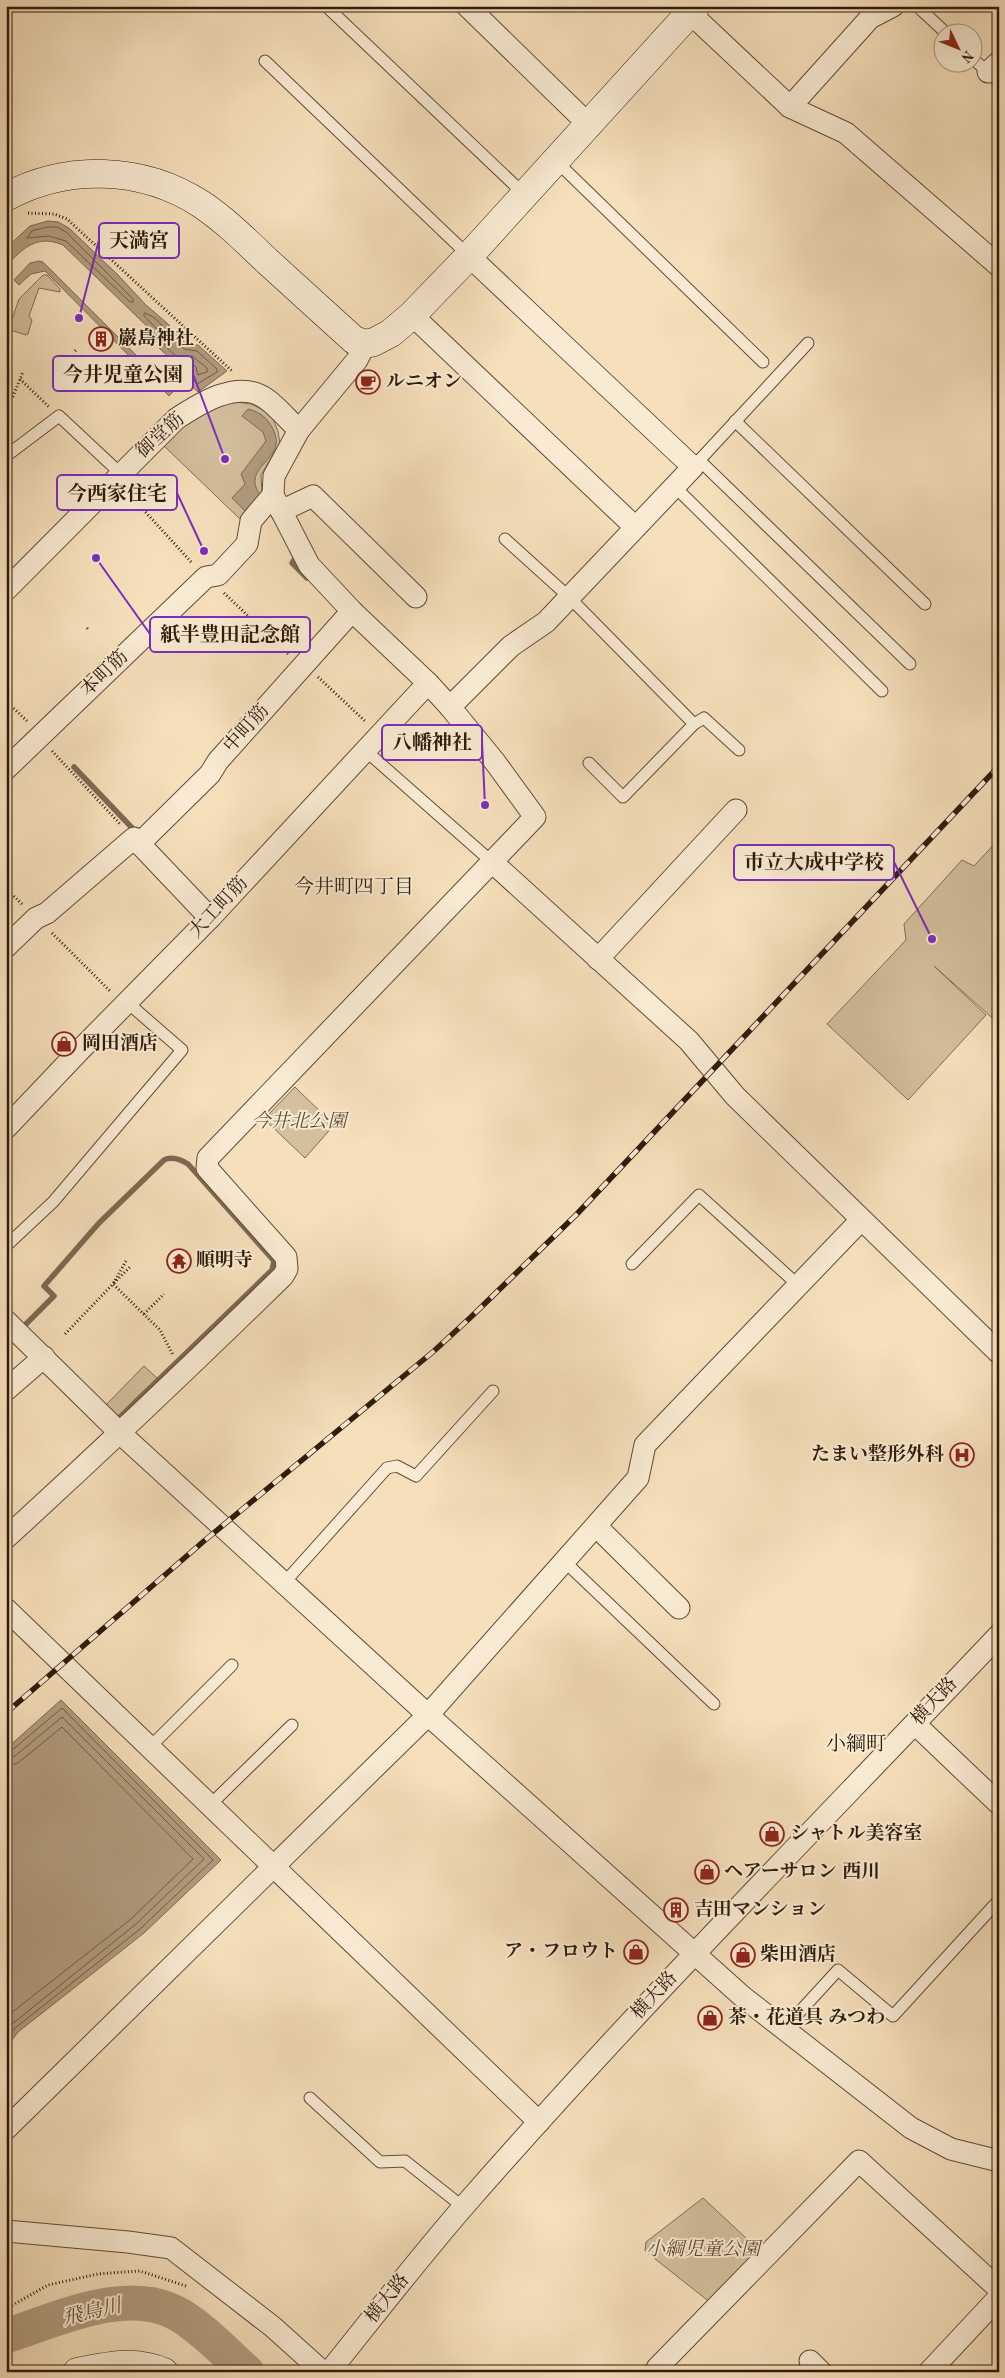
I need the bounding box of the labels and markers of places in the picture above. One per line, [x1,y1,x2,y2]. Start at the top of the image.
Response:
callout: 天満宮 [99,223,179,258]
building icon: 巖島神社 [88,326,114,352]
place label: 巖島神社 [118,327,194,349]
callout: 今井児童公園 [53,356,193,391]
cafe icon: ルニオン [355,369,381,395]
place label: ルニオン [386,372,462,392]
callout: 今西家住宅 [57,475,177,510]
callout: 紙半豊田記念館 [150,617,310,652]
callout: 八幡神社 [382,725,482,760]
callout: 市立大成中学校 [734,845,894,880]
shop icon: 岡田酒店 [51,1031,77,1057]
place label: 岡田酒店 [82,1032,158,1054]
temple icon: 順明寺 [166,1248,192,1274]
place label: 順明寺 [196,1249,253,1271]
hospital icon: たまい整形外科 [949,1442,975,1468]
place label: たまい整形外科 [811,1443,944,1465]
shop icon: シャトル美容室 [759,1821,785,1847]
place label: シャトル美容室 [790,1822,923,1844]
shop icon: ヘアーサロン 西川 [694,1859,720,1885]
place label: ヘアーサロン 西川 [724,1861,880,1882]
building icon: 吉田マンション [663,1897,689,1923]
place label: 吉田マンション [694,1898,826,1920]
shop icon: ア・フロウト [623,1939,649,1965]
place label: ア・フロウト [504,1941,618,1962]
shop icon: 柴田酒店 [730,1942,756,1968]
place label: 柴田酒店 [760,1943,836,1965]
shop icon: 茶・花道具 みつわ [697,2005,723,2031]
place label: 茶・花道具 みつわ [728,2006,885,2028]

